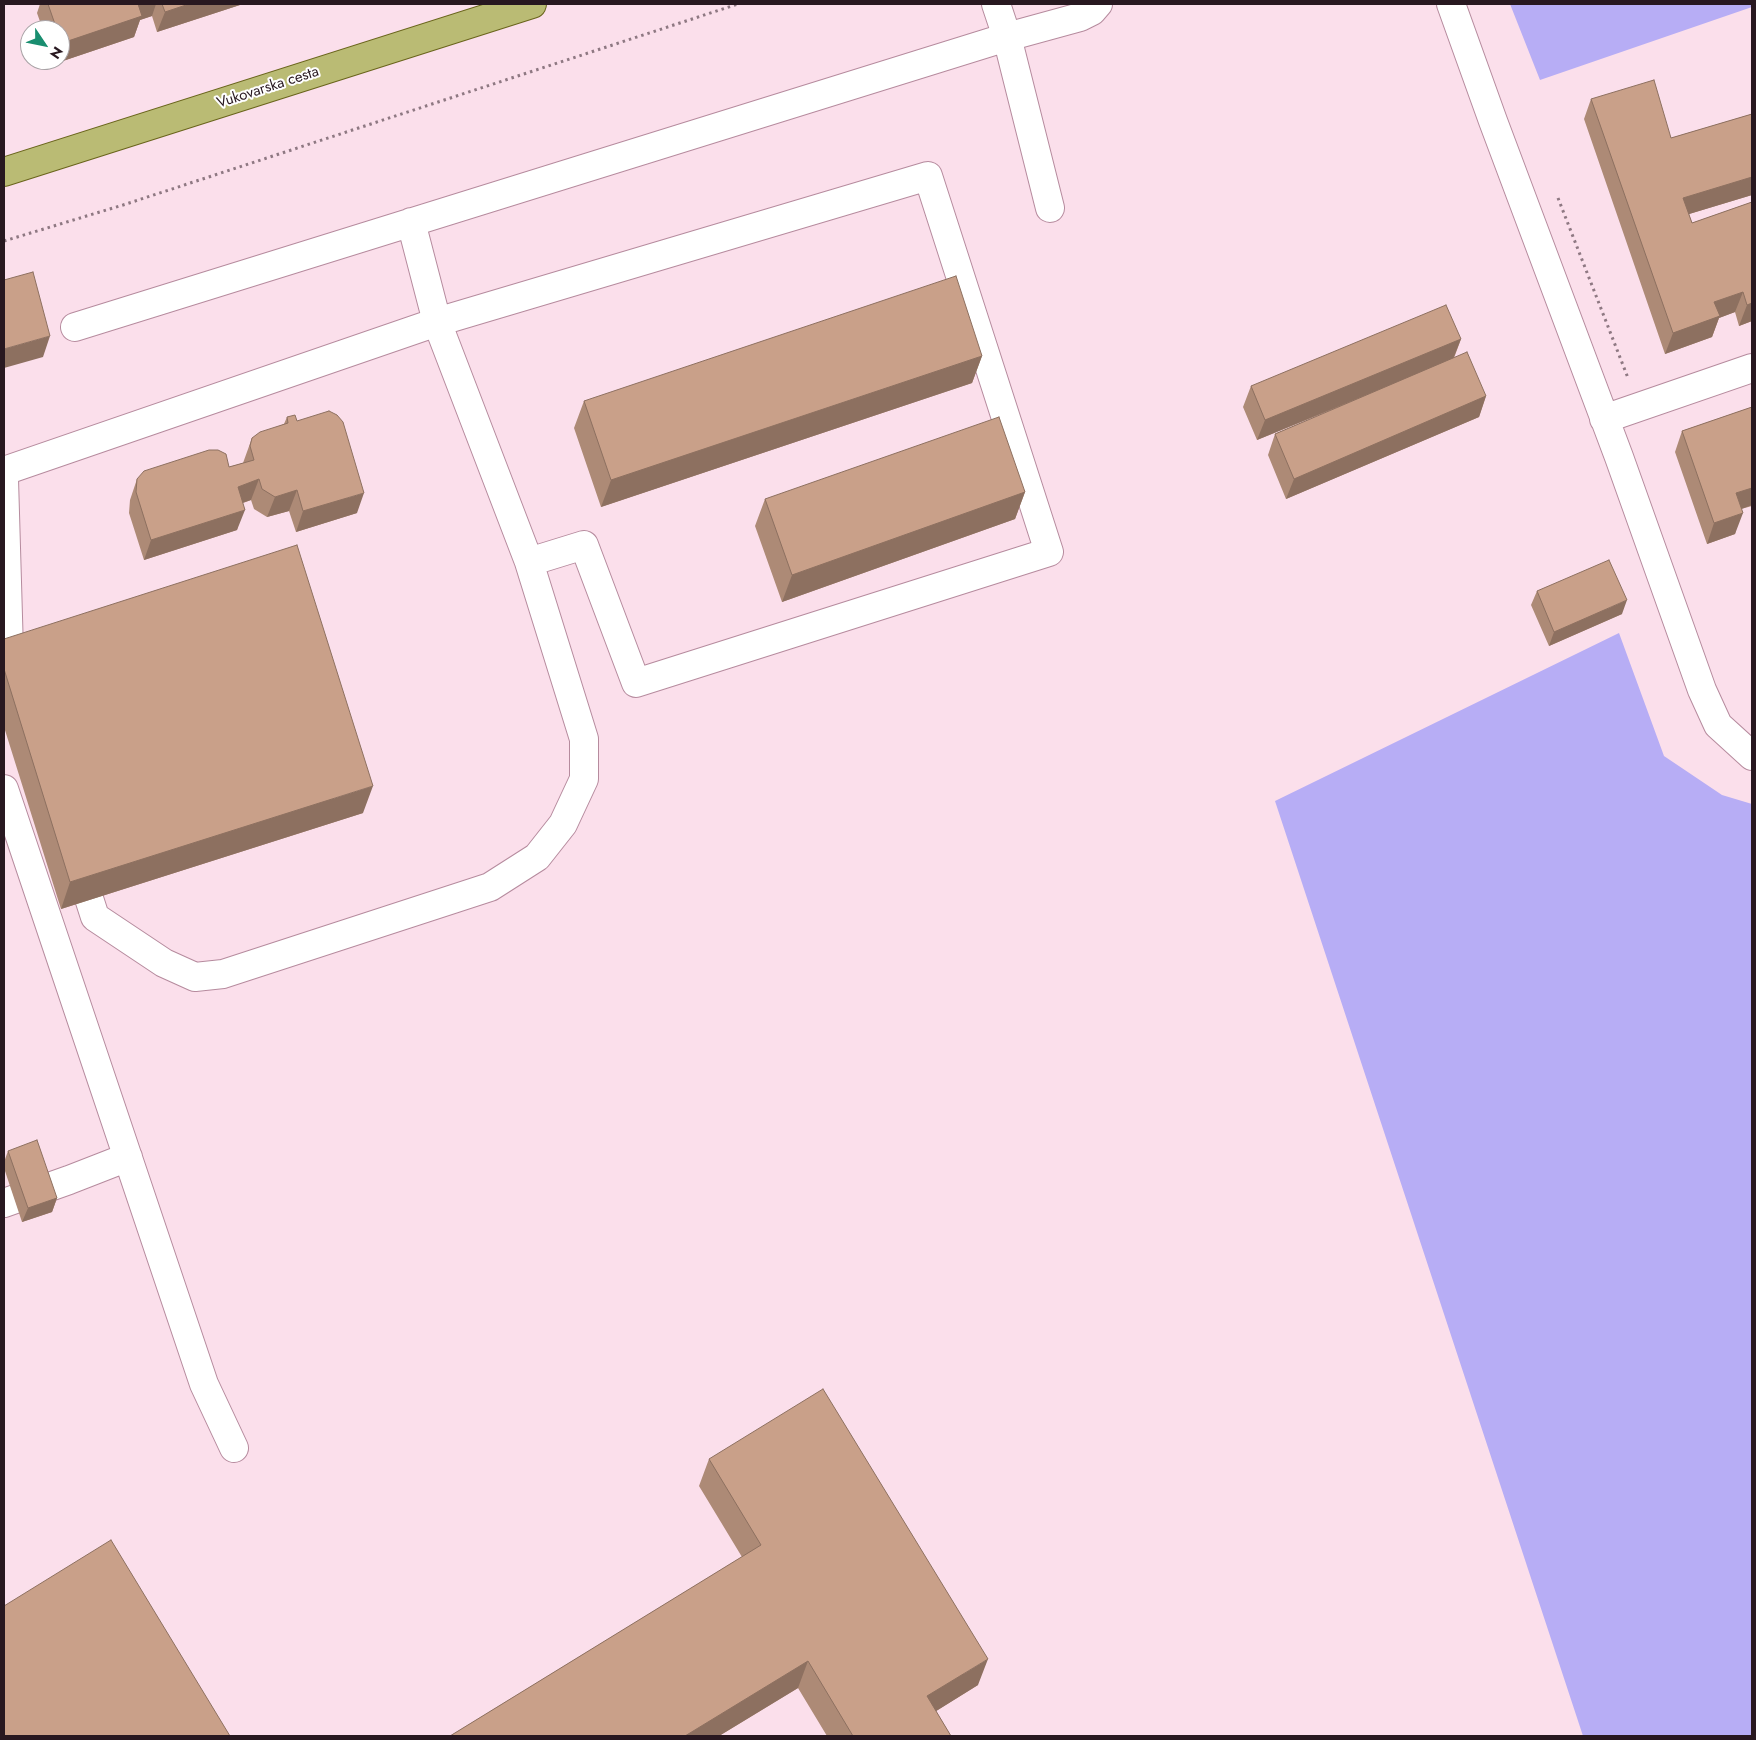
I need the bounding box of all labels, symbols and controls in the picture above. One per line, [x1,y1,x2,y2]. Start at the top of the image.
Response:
north arrow [20,20,70,70]
text: N [45,43,68,63]
street label: Vukovarska cesta [215,63,321,113]

